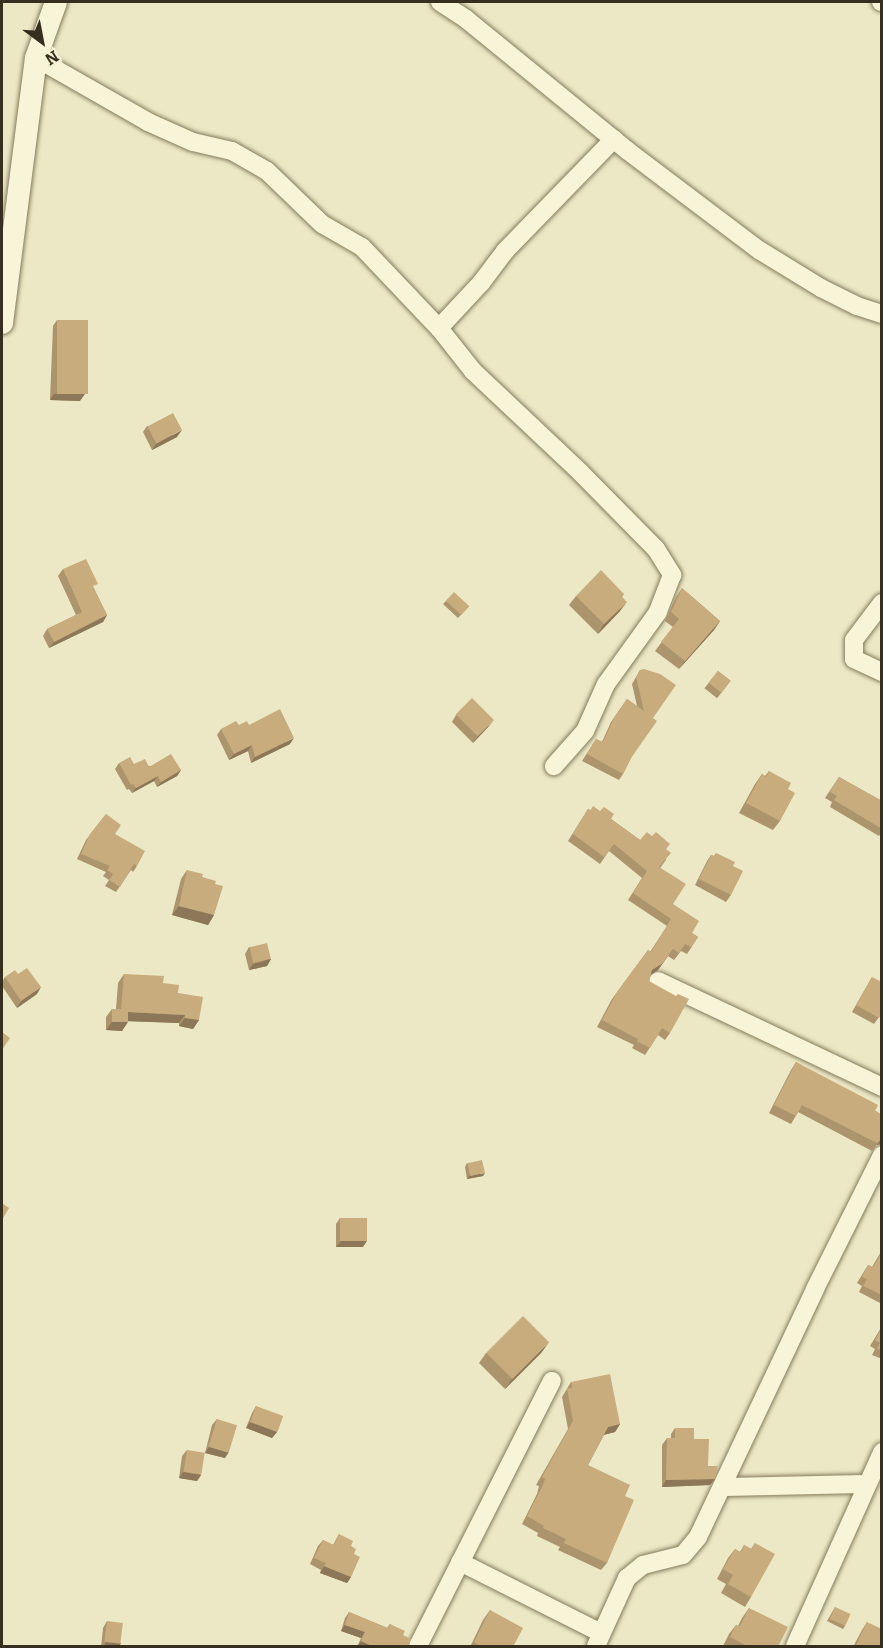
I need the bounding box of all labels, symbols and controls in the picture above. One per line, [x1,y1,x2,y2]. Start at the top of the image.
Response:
north arrow [12,12,72,72]
text: N [42,46,62,69]

